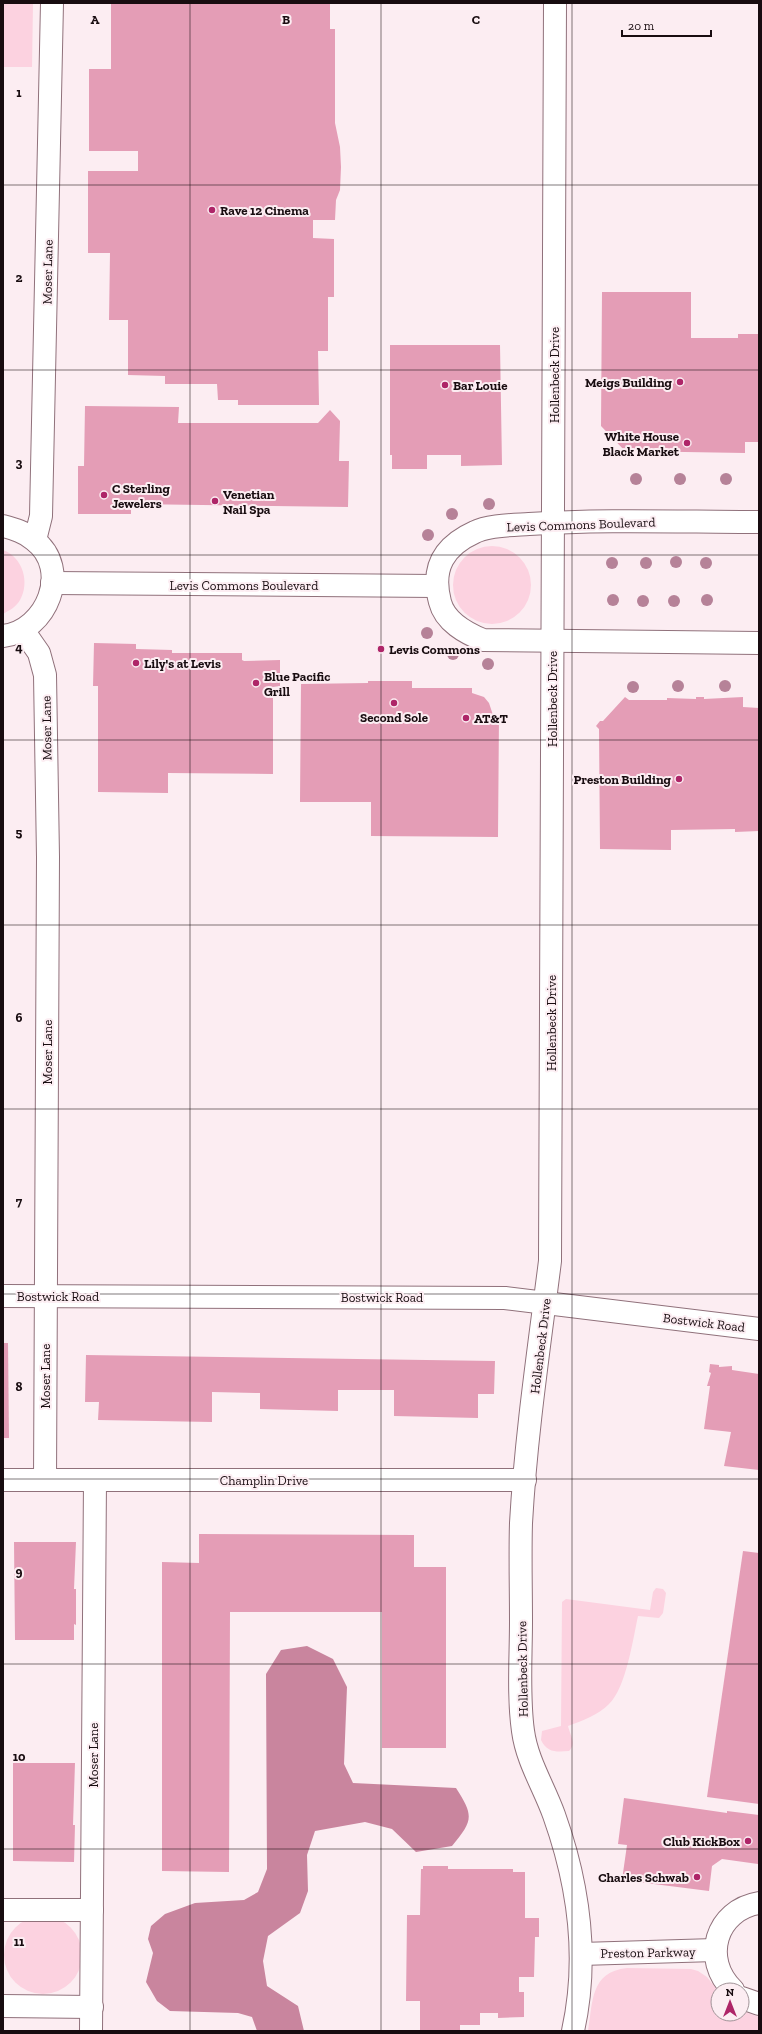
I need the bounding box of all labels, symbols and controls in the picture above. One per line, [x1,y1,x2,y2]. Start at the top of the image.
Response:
text: A [91,12,100,27]
text: B [282,12,290,27]
text: C [472,12,480,27]
scale bar [622,12,711,38]
text: 20 m [628,19,655,33]
text: 1 [16,85,22,100]
place label: Rave 12 Cinema [220,203,309,218]
marker: Rave 12 Cinema [207,205,217,215]
street label: Moser Lane [39,239,56,305]
text: 2 [16,270,23,285]
street label: Hollenbeck Drive [547,327,562,423]
place label: Meigs Building [585,375,673,390]
marker: Meigs Building [675,377,685,387]
place label: Bar Louie [453,378,508,393]
marker: Bar Louie [440,380,450,390]
place label: White House Black Market [602,429,680,459]
marker: White House Black Market [682,438,692,448]
text: 3 [16,455,23,470]
place label: C Sterling Jewelers [112,481,170,511]
place label: Venetian Nail Spa [223,487,275,517]
marker: C Sterling Jewelers [99,490,109,500]
marker: Venetian Nail Spa [210,496,220,506]
street label: Levis Commons Boulevard [506,514,656,535]
street label: Levis Commons Boulevard [170,578,318,593]
text: 4 [15,640,23,655]
place label: Levis Commons [389,642,480,657]
marker: Levis Commons [376,644,386,654]
street label: Hollenbeck Drive [545,651,560,747]
place label: Lily's at Levis [144,656,221,671]
marker: Lily's at Levis [131,658,141,668]
place label: Blue Pacific Grill [264,669,330,699]
marker: Blue Pacific Grill [251,678,261,688]
street label: Moser Lane [38,695,55,761]
marker: Second Sole [389,698,399,708]
place label: Second Sole [360,710,429,725]
place label: AT&T [474,711,508,726]
marker: AT&T [461,713,471,723]
place label: Preston Building [573,772,672,787]
marker: Preston Building [674,774,684,784]
text: 5 [16,825,23,840]
street label: Hollenbeck Drive [544,975,559,1071]
text: 6 [16,1010,23,1025]
street label: Moser Lane [40,1020,55,1084]
text: 7 [16,1194,23,1209]
street label: Bostwick Road [17,1289,99,1304]
street label: Bostwick Road [341,1290,423,1305]
street label: Hollenbeck Drive [527,1297,554,1395]
street label: Bostwick Road [662,1310,746,1335]
street label: Moser Lane [38,1344,53,1408]
text: 8 [15,1379,23,1394]
street label: Champlin Drive [220,1473,308,1488]
text: 9 [16,1564,23,1579]
street label: Hollenbeck Drive [514,1621,531,1717]
street label: Moser Lane [86,1723,101,1787]
text: 10 [13,1749,26,1764]
place label: Club KickBox [663,1834,740,1849]
marker: Club KickBox [743,1836,753,1846]
place label: Charles Schwab [598,1870,689,1885]
marker: Charles Schwab [692,1872,702,1882]
text: 11 [14,1934,25,1949]
street label: Preston Parkway [600,1944,696,1961]
north arrow [710,1982,750,2022]
text: N [726,1986,735,1999]

